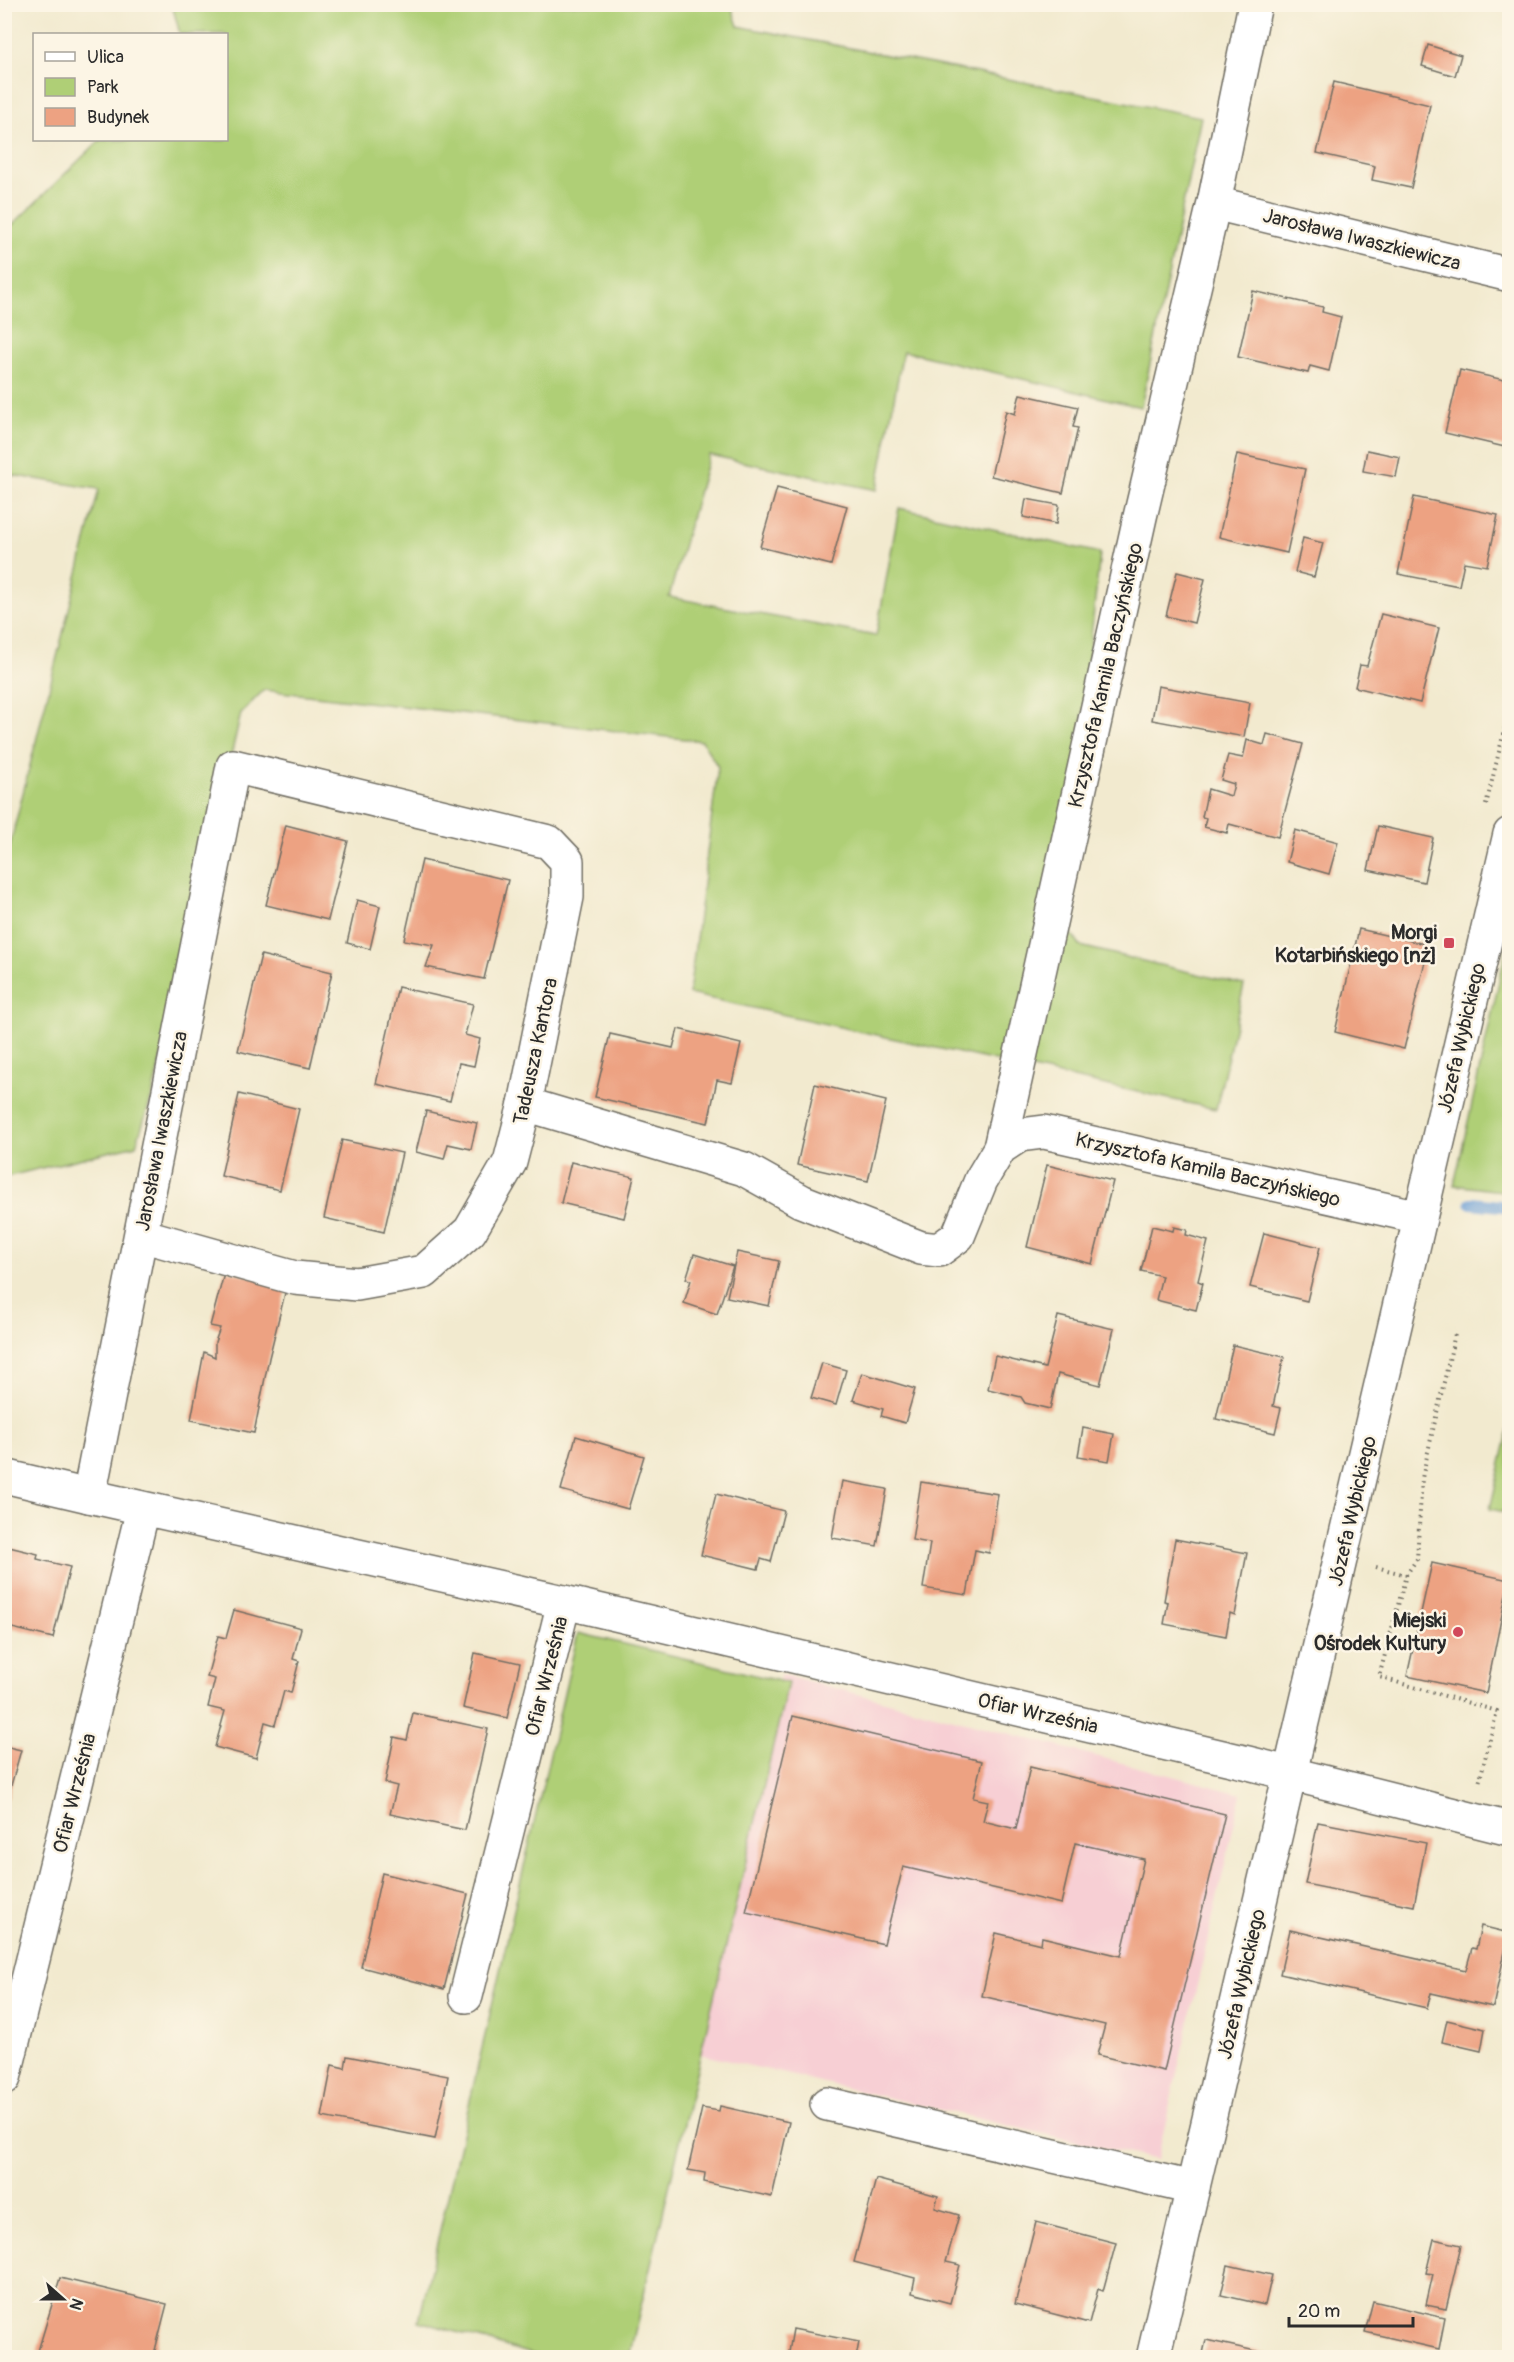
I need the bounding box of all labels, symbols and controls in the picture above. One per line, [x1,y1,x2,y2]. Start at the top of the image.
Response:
legend [33,33,228,141]
text: Ulica [87,46,124,69]
text: Park [87,76,119,99]
text: Budynek [87,106,150,129]
street label: Jarosława Iwaszkiewicza [1260,203,1463,276]
street label: Krzysztofa Kamila Baczyńskiego [1063,540,1148,810]
place label: Morgi Kotarbińskiego [nż] [1275,920,1437,968]
marker: Morgi Kotarbińskiego [nż] [1442,936,1456,950]
street label: Józefa Wybickiego [1432,960,1491,1116]
street label: Tadeusza Kantora [508,976,563,1127]
street label: Jarosława Iwaszkiewicza [130,1029,193,1233]
street label: Krzysztofa Kamila Baczyńskiego [1073,1127,1343,1212]
street label: Józefa Wybickiego [1323,1433,1382,1589]
place label: Miejski Ośrodek Kultury [1314,1608,1446,1656]
street label: Ofiar Września [520,1614,573,1739]
marker: Miejski Ośrodek Kultury [1451,1625,1465,1639]
street label: Ofiar Września [975,1687,1101,1739]
street label: Ofiar Września [48,1731,101,1856]
street label: Józefa Wybickiego [1212,1906,1271,2062]
north arrow [33,2269,93,2329]
scale bar [1289,2290,1414,2328]
text: N [65,2295,87,2313]
text: 20 m [1298,2300,1340,2323]

